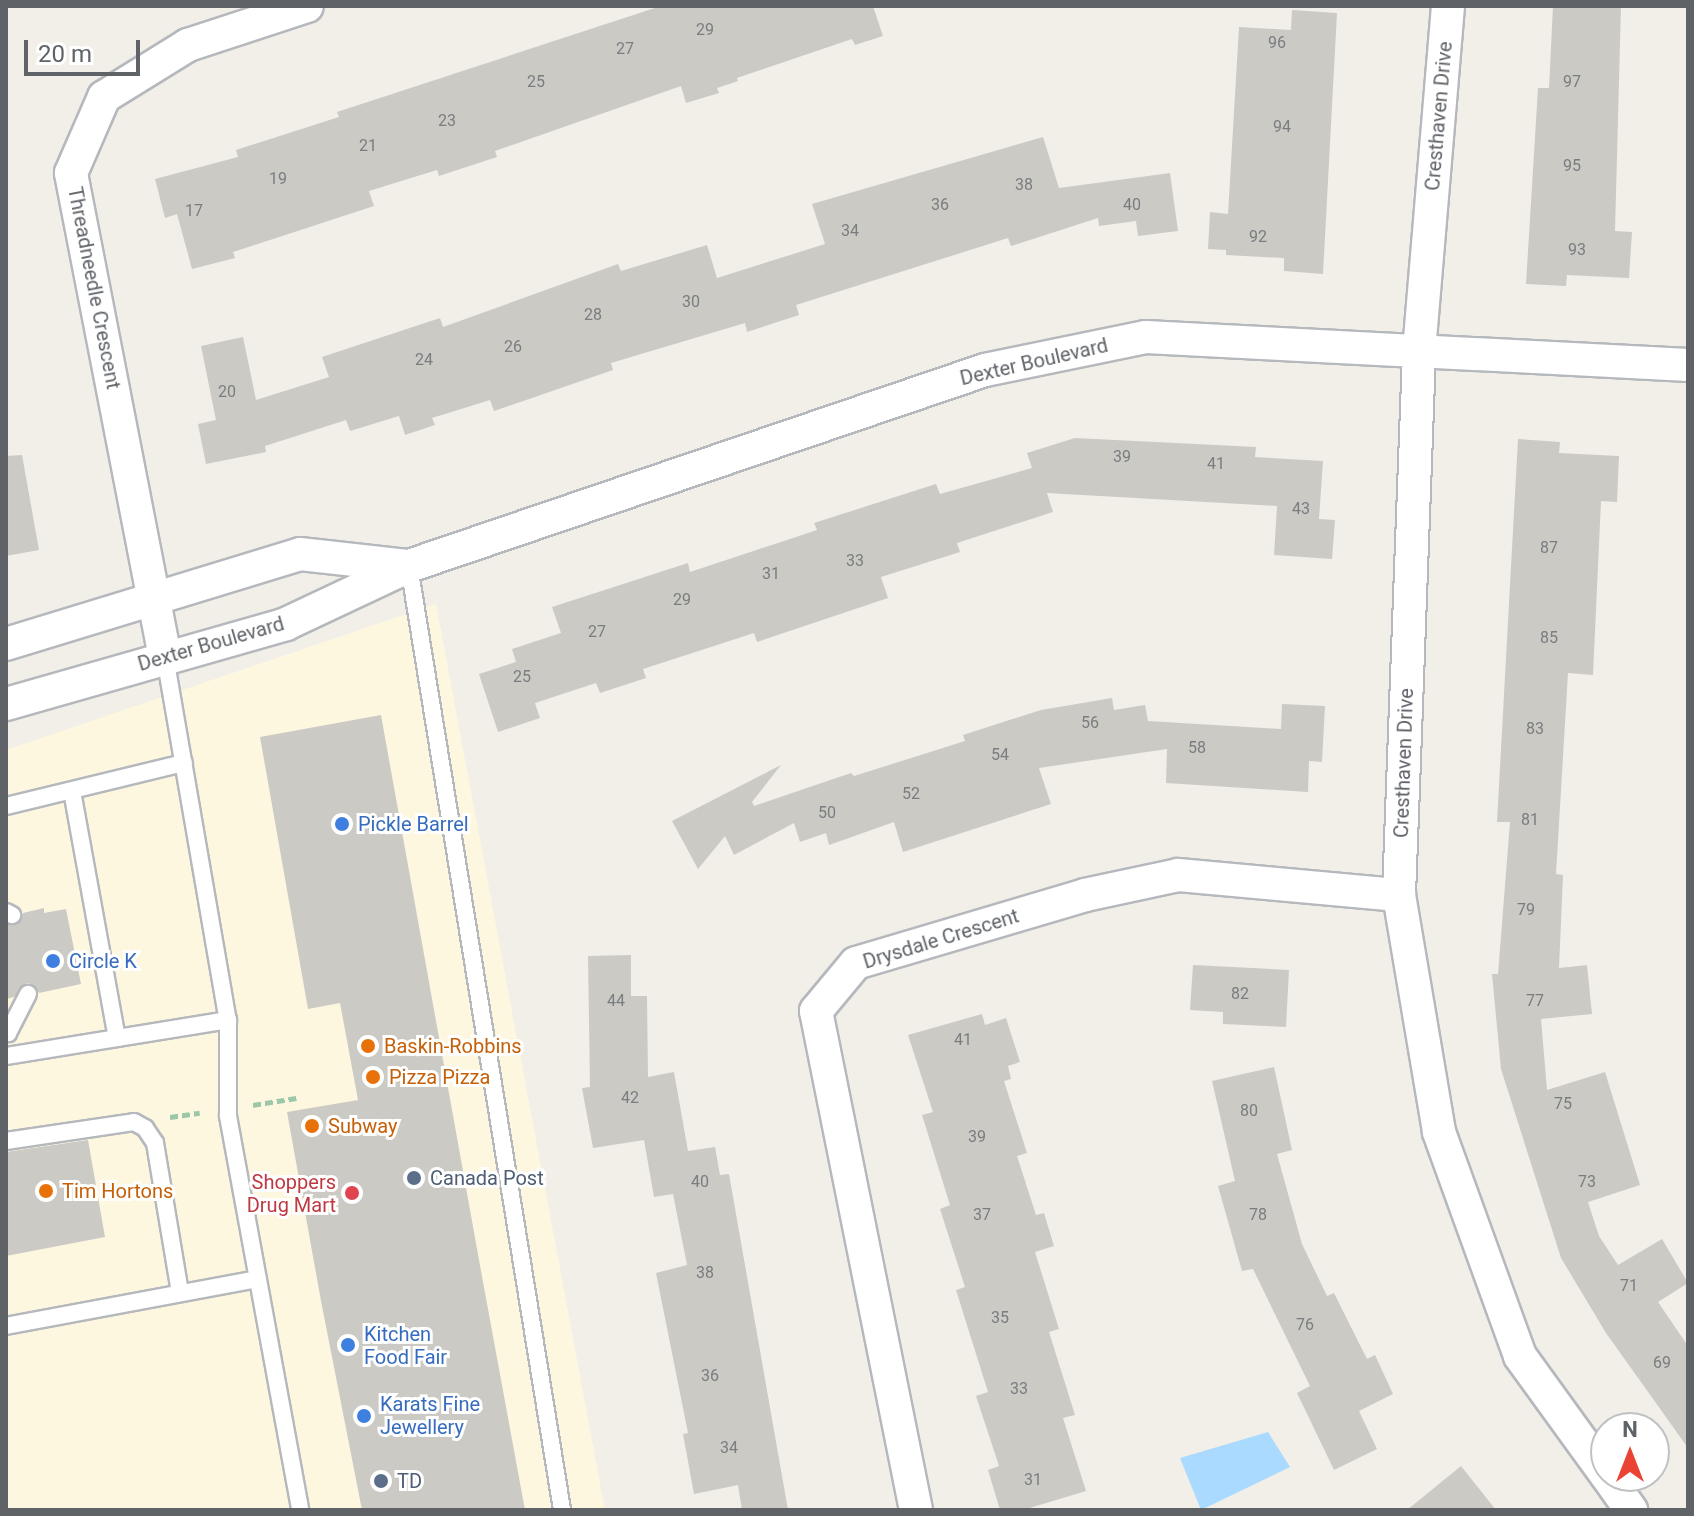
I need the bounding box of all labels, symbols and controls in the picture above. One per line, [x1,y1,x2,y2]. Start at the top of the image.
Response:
house number: 29 [696,20,714,40]
scale bar [28,24,144,74]
house number: 96 [1268,33,1286,53]
house number: 27 [616,39,634,59]
text: 20 m [38,40,92,68]
street label: Cresthaven Drive [1421,40,1457,192]
house number: 25 [527,72,545,92]
house number: 97 [1563,72,1581,92]
house number: 23 [438,111,456,131]
house number: 94 [1273,117,1291,137]
house number: 21 [359,136,377,156]
house number: 95 [1563,156,1581,176]
house number: 19 [269,169,287,189]
house number: 38 [1015,175,1033,195]
street label: Threadneedle Crescent [63,185,125,391]
house number: 36 [931,195,949,215]
house number: 40 [1123,195,1141,215]
house number: 17 [185,201,203,221]
house number: 34 [841,221,859,241]
house number: 92 [1249,227,1267,247]
house number: 93 [1568,240,1586,260]
house number: 30 [682,292,700,312]
house number: 28 [584,305,602,325]
street label: Dexter Boulevard [958,333,1110,391]
house number: 26 [504,337,522,357]
house number: 24 [415,350,433,370]
house number: 20 [218,382,236,402]
house number: 39 [1113,447,1131,467]
house number: 41 [1207,454,1225,474]
house number: 43 [1292,499,1310,519]
house number: 87 [1540,538,1558,558]
house number: 33 [846,551,864,571]
house number: 31 [762,564,780,584]
house number: 29 [673,590,691,610]
street label: Dexter Boulevard [135,612,287,676]
house number: 27 [588,622,606,642]
house number: 85 [1540,628,1558,648]
house number: 25 [513,667,531,687]
street label: Cresthaven Drive [1389,688,1419,838]
house number: 56 [1081,713,1099,733]
house number: 83 [1526,719,1544,739]
house number: 58 [1188,738,1206,758]
house number: 54 [991,745,1009,765]
house number: 52 [902,784,920,804]
house number: 50 [818,803,836,823]
house number: 81 [1521,810,1539,830]
place label: Pickle Barrel [358,812,469,836]
marker: Pickle Barrel [333,815,351,833]
house number: 79 [1517,900,1535,920]
street label: Drysdale Crescent [860,904,1022,974]
place label: Circle K [69,949,137,973]
marker: Circle K [44,952,62,970]
house number: 82 [1231,984,1249,1004]
house number: 44 [607,991,625,1011]
house number: 77 [1526,991,1544,1011]
house number: 41 [954,1030,972,1050]
place label: Baskin-Robbins [384,1034,522,1058]
marker: Baskin-Robbins [359,1037,377,1055]
place label: Pizza Pizza [389,1065,490,1089]
marker: Pizza Pizza [364,1068,382,1086]
house number: 42 [621,1088,639,1108]
house number: 75 [1554,1094,1572,1114]
house number: 80 [1240,1101,1258,1121]
place label: Subway [328,1114,397,1138]
marker: Subway [303,1117,321,1135]
house number: 39 [968,1127,986,1147]
place label: Canada Post [430,1166,544,1190]
marker: Canada Post [405,1169,423,1187]
place label: Shoppers Drug Mart [247,1170,336,1217]
house number: 40 [691,1172,709,1192]
house number: 73 [1578,1172,1596,1192]
place label: Tim Hortons [62,1179,173,1203]
marker: Tim Hortons [37,1182,55,1200]
marker: Shoppers Drug Mart [343,1184,361,1202]
house number: 37 [973,1205,991,1225]
house number: 78 [1249,1205,1267,1225]
house number: 38 [696,1263,714,1283]
house number: 71 [1620,1276,1638,1296]
house number: 35 [991,1308,1009,1328]
house number: 76 [1296,1315,1314,1335]
place label: Kitchen Food Fair [364,1322,447,1369]
marker: Kitchen Food Fair [339,1336,357,1354]
house number: 69 [1653,1353,1671,1373]
house number: 36 [701,1366,719,1386]
house number: 33 [1010,1379,1028,1399]
place label: Karats Fine Jewellery [380,1392,480,1439]
marker: Karats Fine Jewellery [355,1407,373,1425]
north arrow [1590,1412,1670,1492]
text: N [1622,1417,1638,1442]
house number: 34 [720,1438,738,1458]
place label: TD [397,1469,422,1493]
house number: 31 [1024,1470,1042,1490]
marker: TD [372,1472,390,1490]

